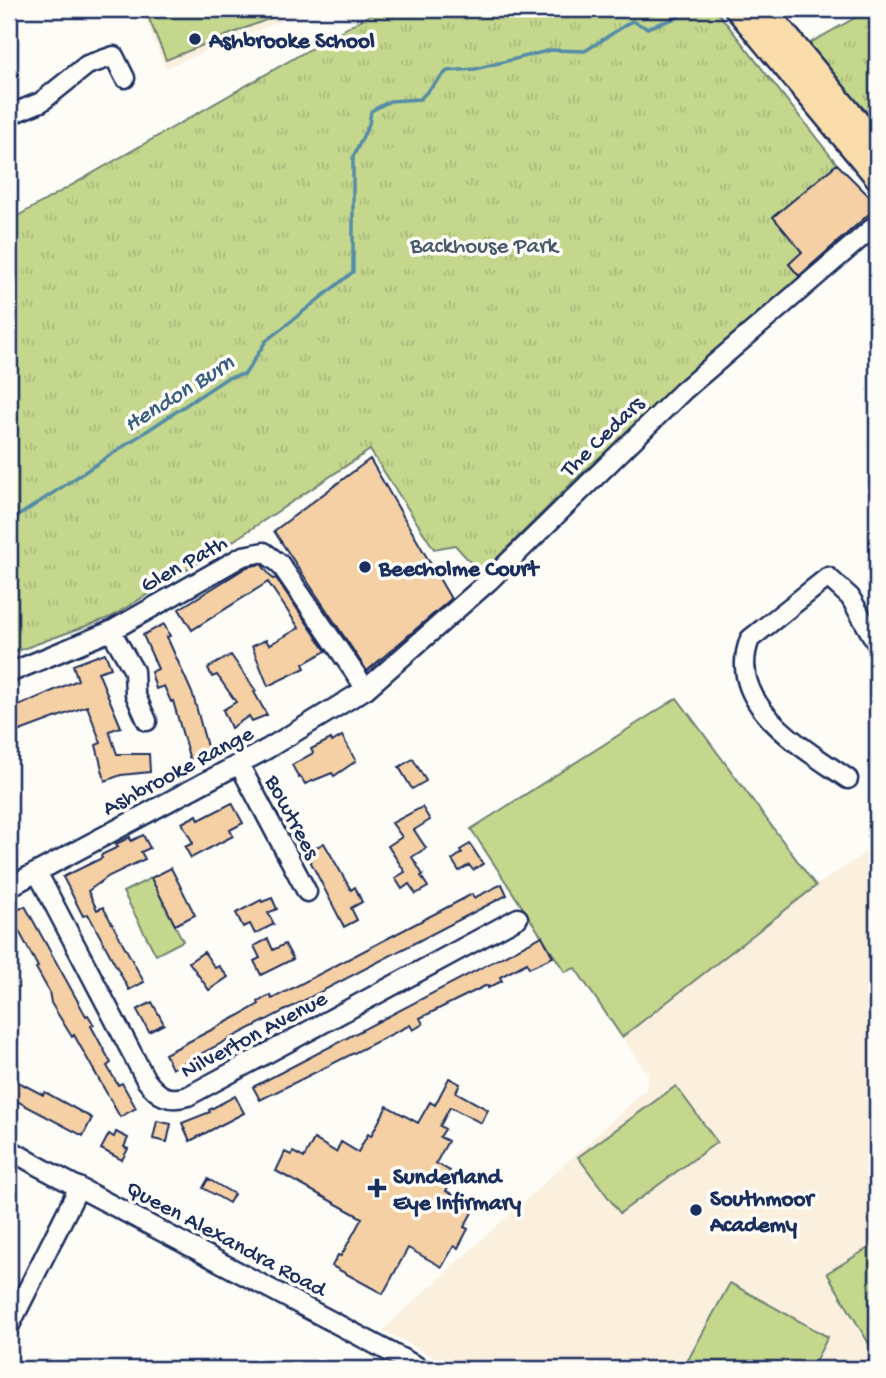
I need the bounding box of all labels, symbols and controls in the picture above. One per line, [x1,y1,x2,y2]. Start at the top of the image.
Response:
place label: Ashbrooke School [208,29,375,56]
marker: Ashbrooke School [187,31,203,47]
park label: Backhouse Park [409,234,560,261]
water label: Hendon Burn [119,349,241,440]
street label: The Cedars [555,391,651,485]
street label: Glen Path [137,530,233,600]
place label: Beecholme Court [378,557,541,584]
marker: Beecholme Court [357,559,373,575]
street label: Ashbrooke Range [99,720,260,823]
street label: Bowtrees [257,770,324,865]
street label: Nilverton Avenue [177,986,334,1086]
place label: Sunderland Eye Infirmary [393,1165,522,1218]
street label: Queen Alexandra Road [121,1176,331,1305]
marker: Sunderland Eye Infirmary [367,1178,387,1198]
place label: Southmoor Academy [709,1187,816,1240]
marker: Southmoor Academy [688,1202,704,1218]

